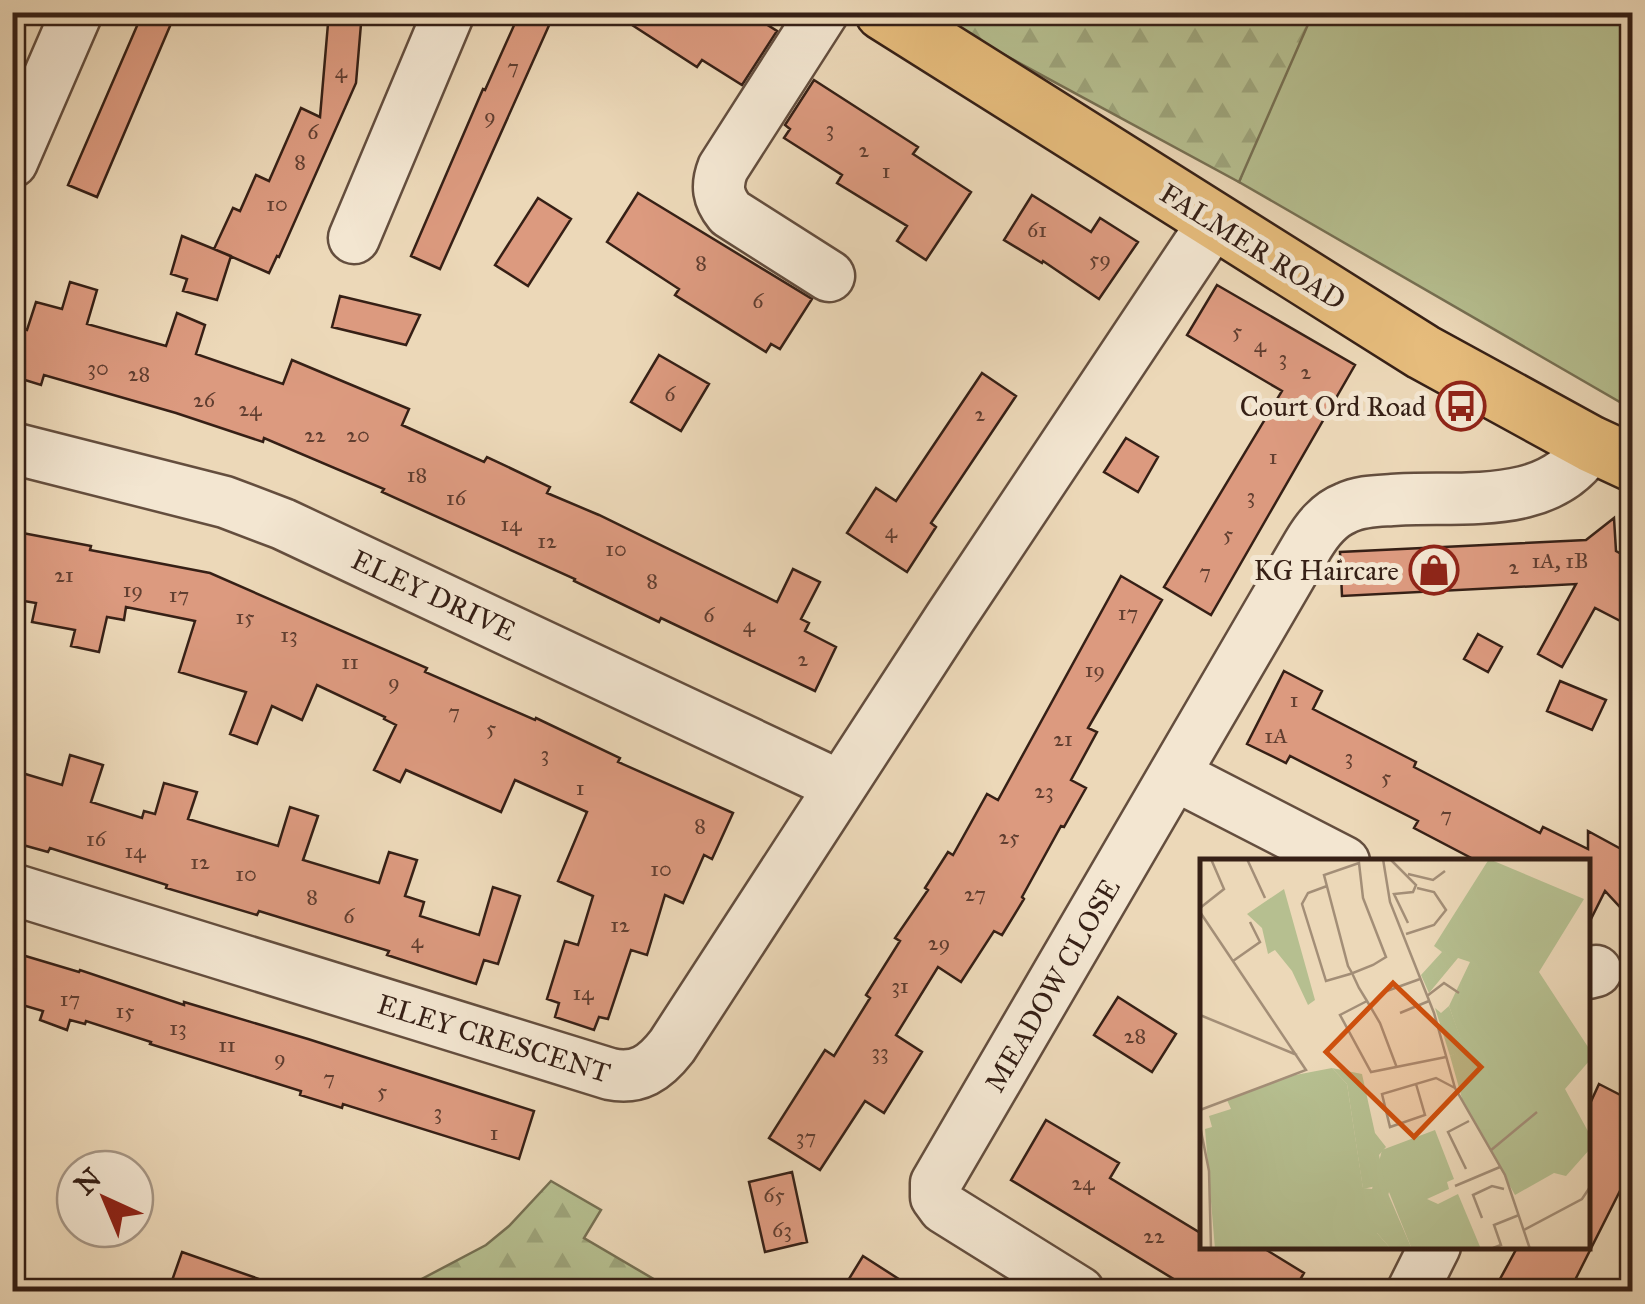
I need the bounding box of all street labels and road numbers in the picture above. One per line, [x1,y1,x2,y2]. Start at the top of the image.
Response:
street label: FALMER ROAD [1153,175,1352,317]
street label: ELEY DRIVE [346,542,522,649]
street label: MEADOW CLOSE [977,872,1128,1098]
street label: ELEY CRESCENT [373,986,614,1091]

